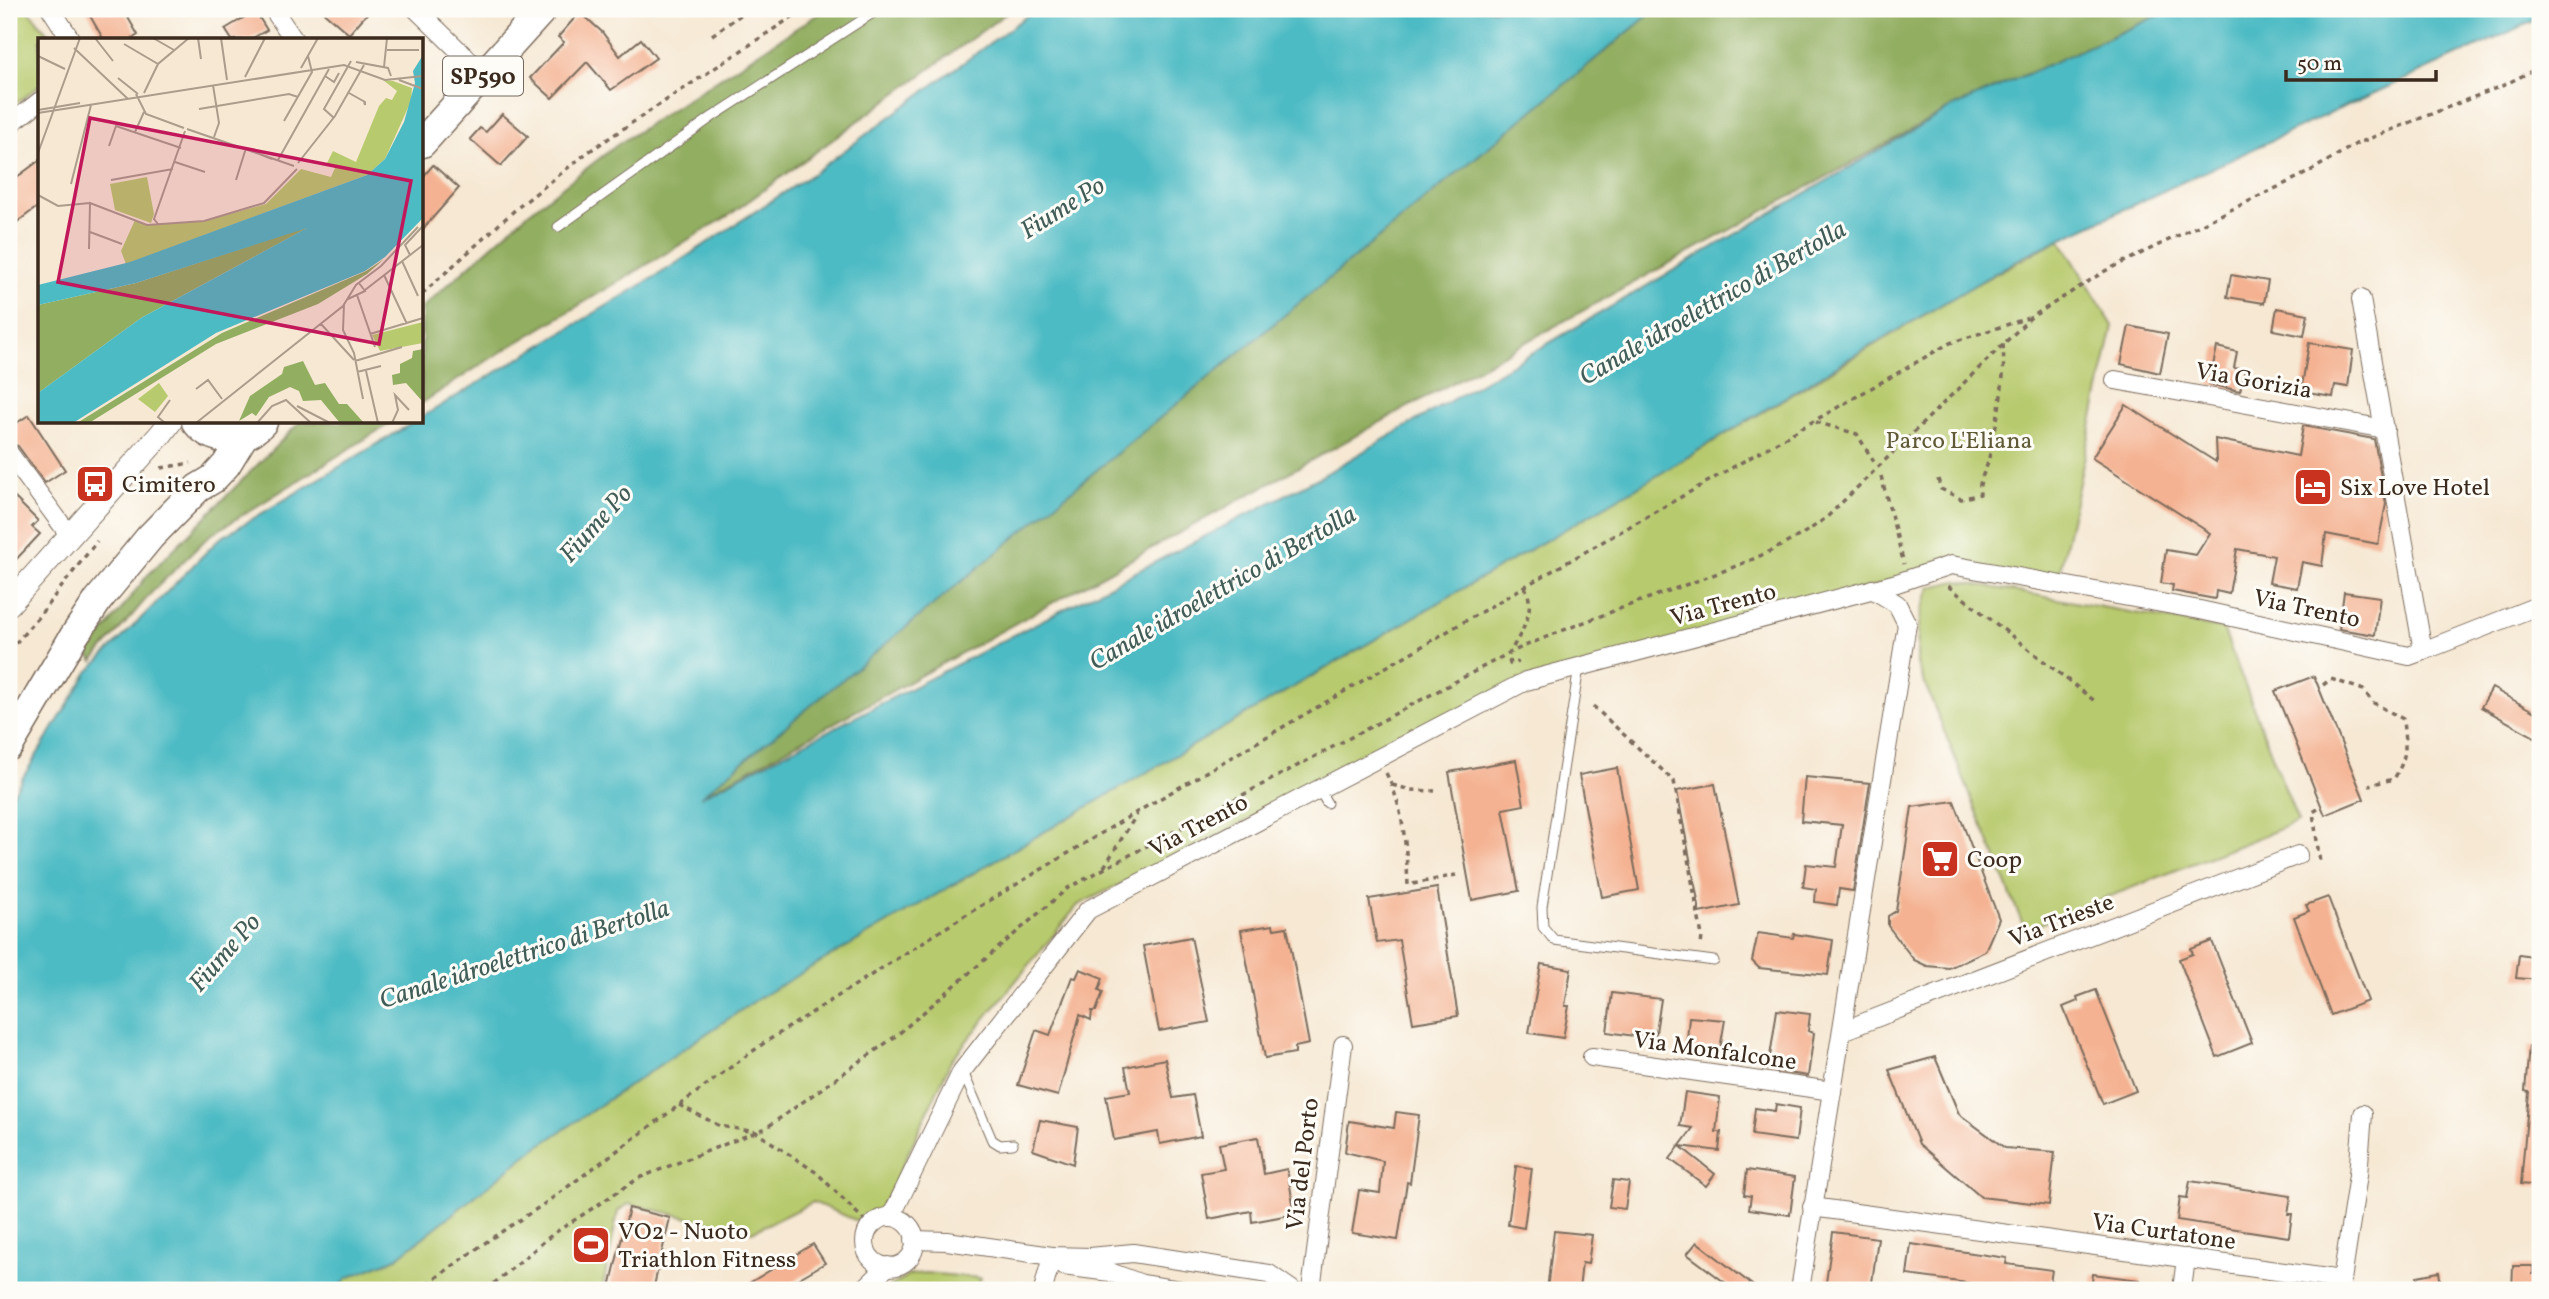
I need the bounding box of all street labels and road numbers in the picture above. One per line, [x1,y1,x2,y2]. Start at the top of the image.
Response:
road number: SP590 [443,57,523,96]
street label: Via Gorizia [2193,355,2315,409]
street label: Via Trento [1667,575,1780,636]
street label: Via Trento [2250,582,2363,638]
street label: Via Trento [1143,786,1255,867]
street label: Via Trieste [2004,886,2119,957]
street label: Via Monfalcone [1631,1024,1799,1080]
street label: Via del Porto [1279,1096,1329,1233]
street label: Via Curtatone [2089,1206,2238,1260]

